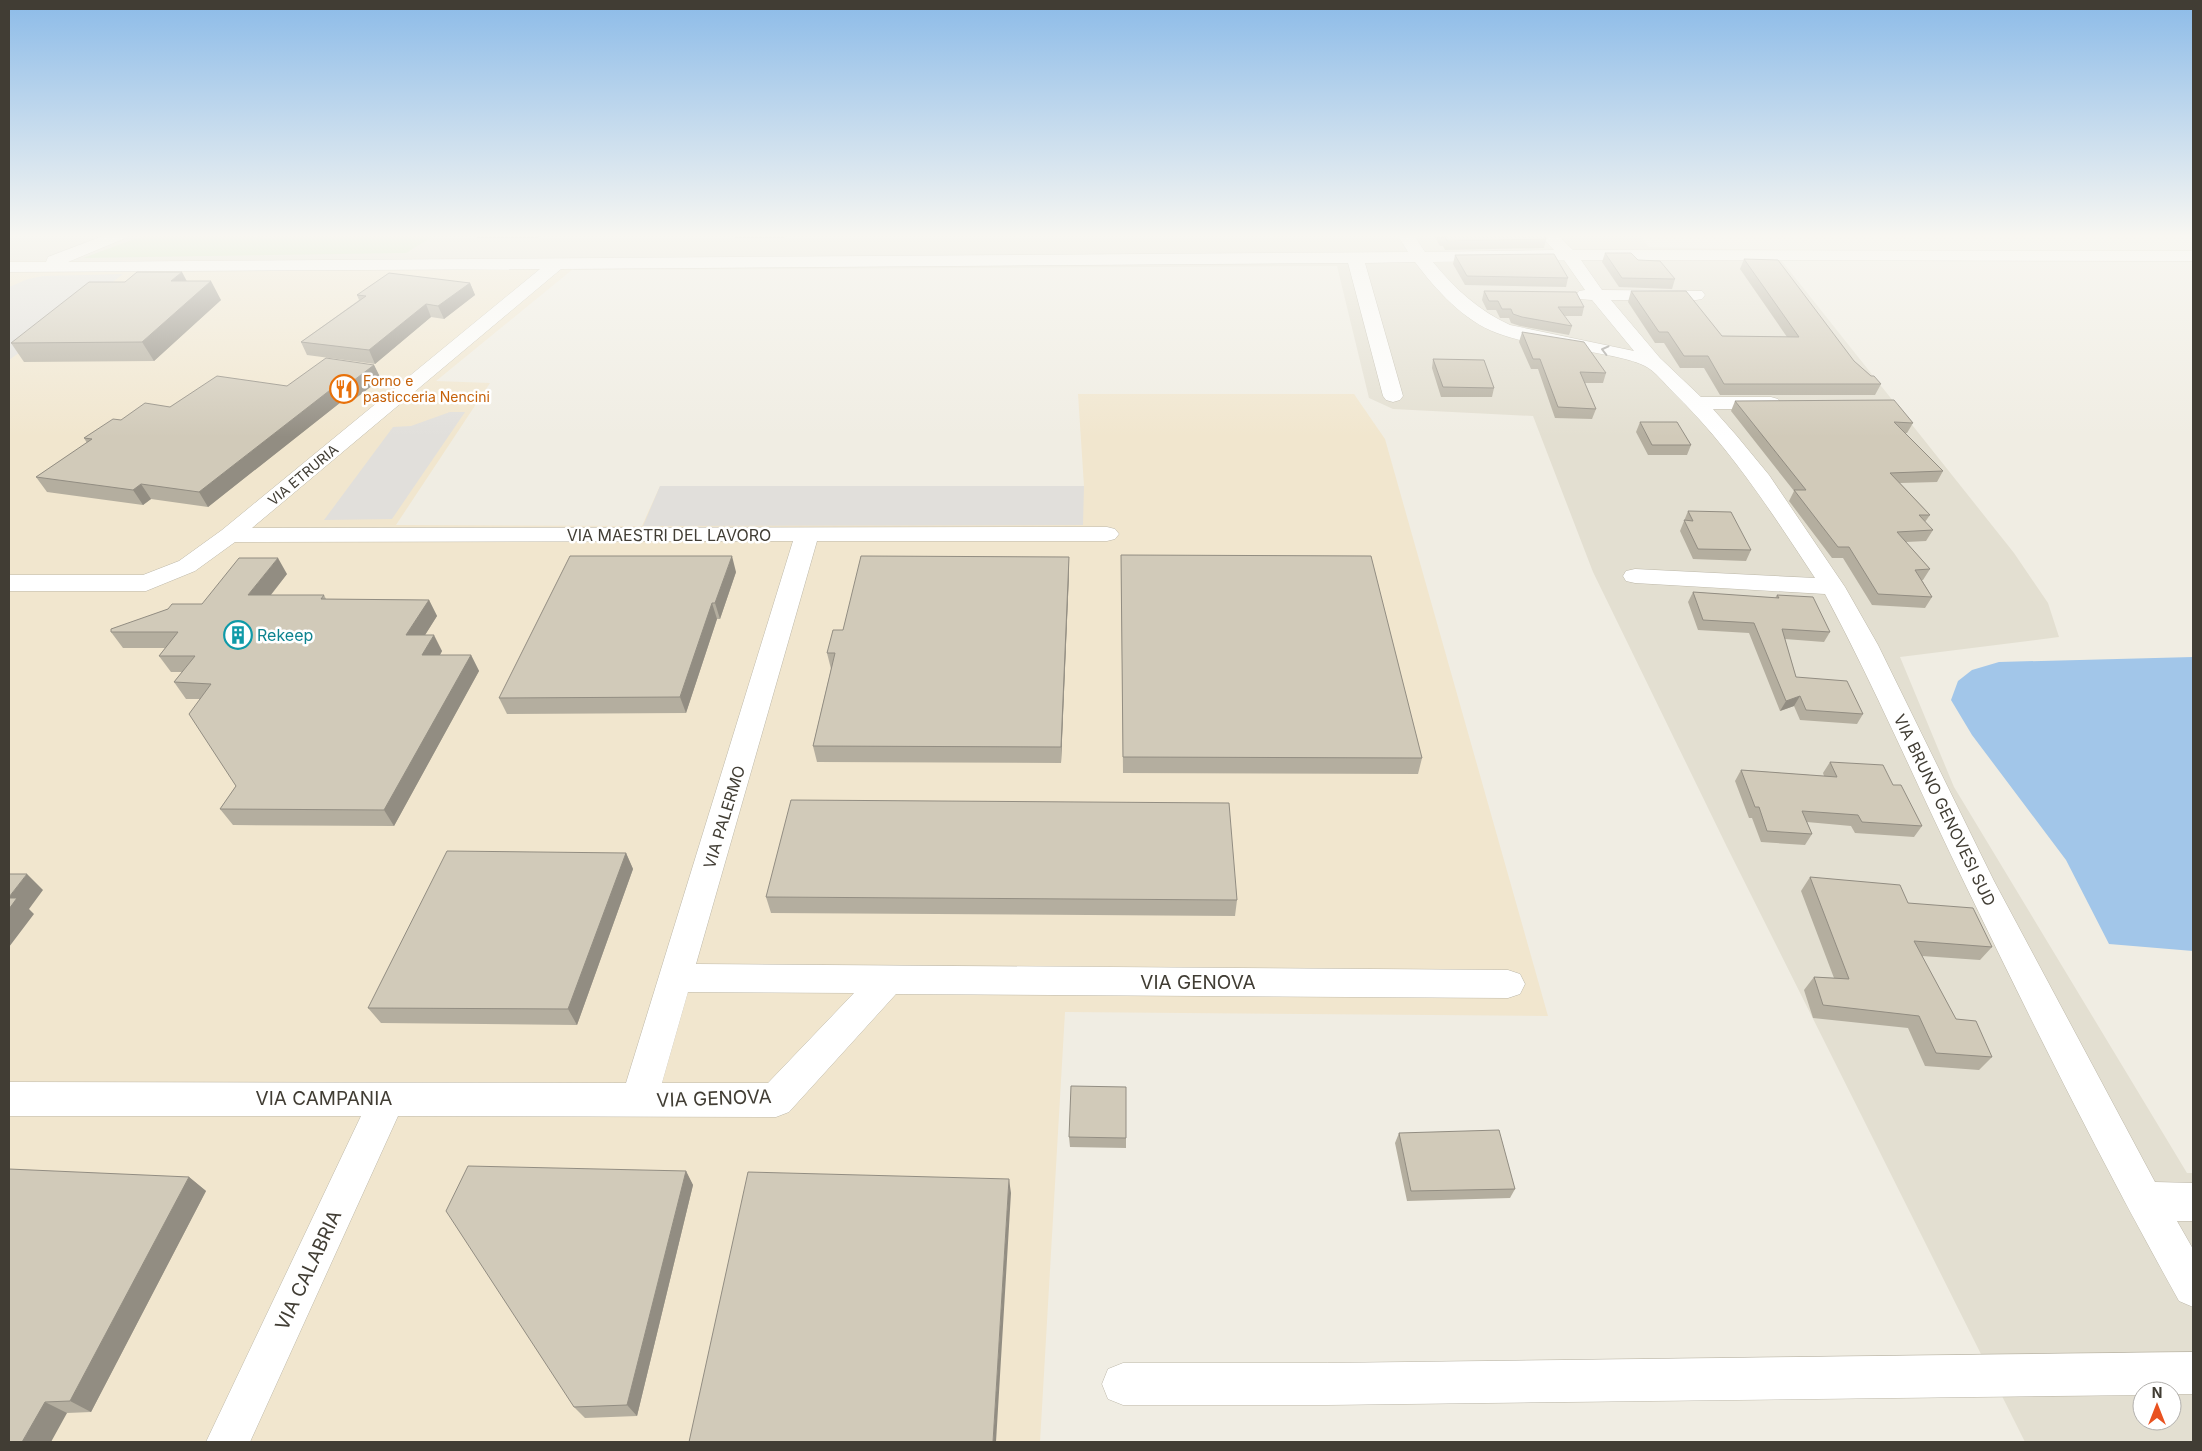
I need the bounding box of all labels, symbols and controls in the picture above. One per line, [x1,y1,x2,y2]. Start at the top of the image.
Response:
one-way arrow [1601,345,1610,356]
place label: Forno e pasticceria Nencini [363,372,490,405]
restaurant icon: Forno e pasticceria Nencini [329,374,359,404]
street label: VIA ETRURIA [264,440,341,509]
street label: VIA MAESTRI DEL LAVORO [567,525,771,545]
building icon: Rekeep [223,620,253,650]
place label: Rekeep [257,625,313,645]
street label: VIA BRUNO GENOVESI SUD [1890,711,2000,909]
street label: VIA PALERMO [699,763,749,871]
street label: VIA GENOVA [1140,971,1256,994]
street label: VIA GENOVA [656,1085,772,1112]
street label: VIA CAMPANIA [256,1087,392,1110]
street label: VIA CALABRIA [271,1206,346,1334]
north arrow [2132,1381,2182,1431]
text: N [2152,1384,2162,1401]

